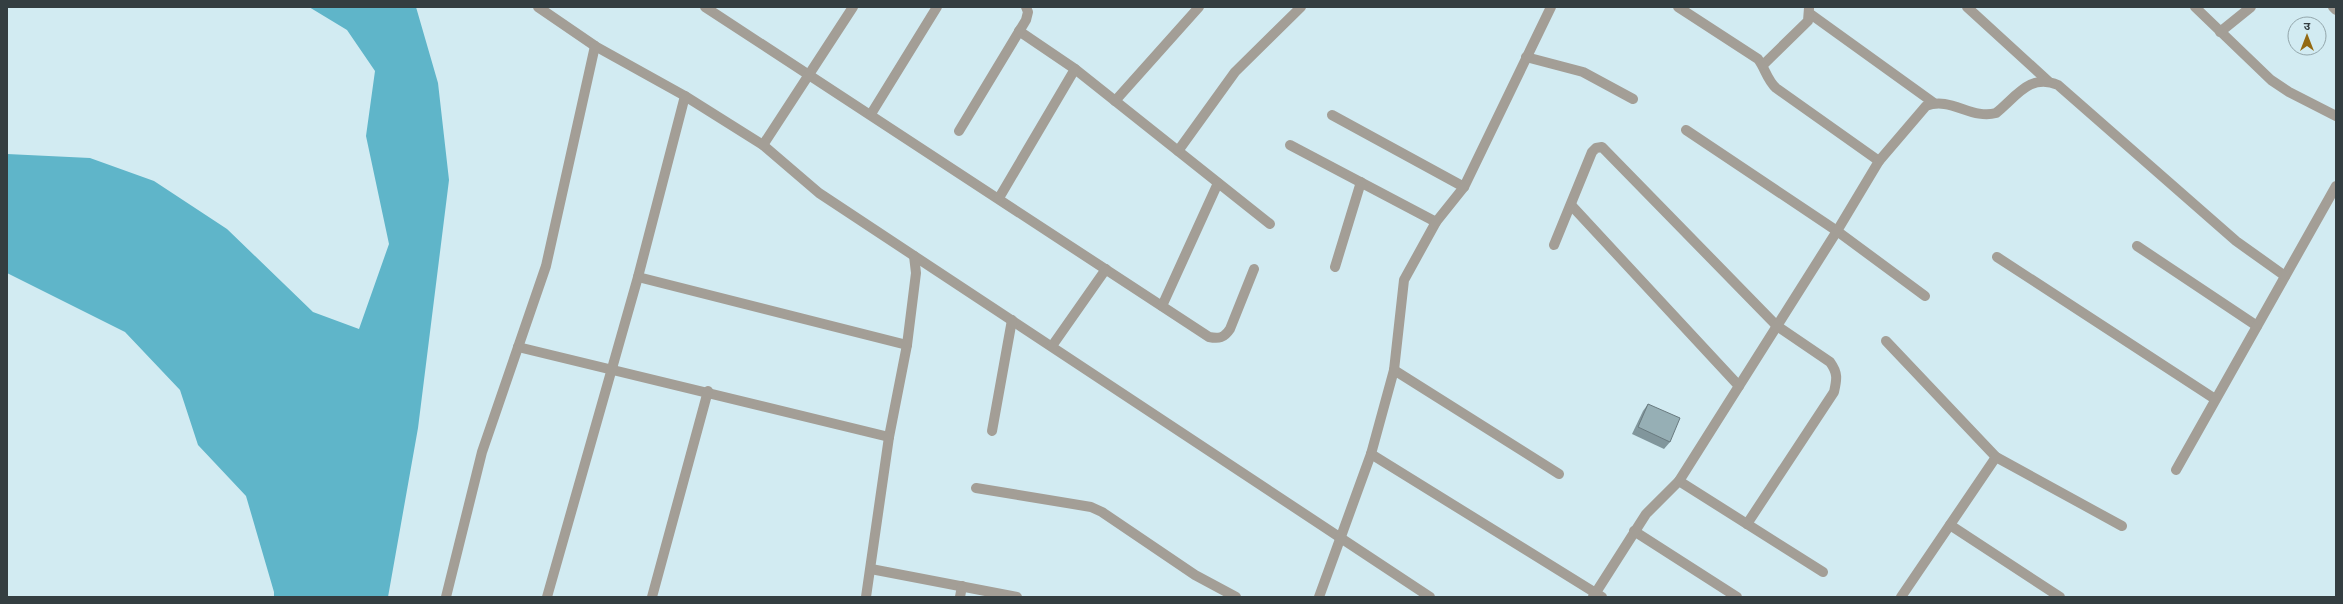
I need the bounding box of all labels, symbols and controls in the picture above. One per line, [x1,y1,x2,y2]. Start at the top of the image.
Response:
north arrow [2287,16,2327,56]
text: उ [2304,20,2311,33]

